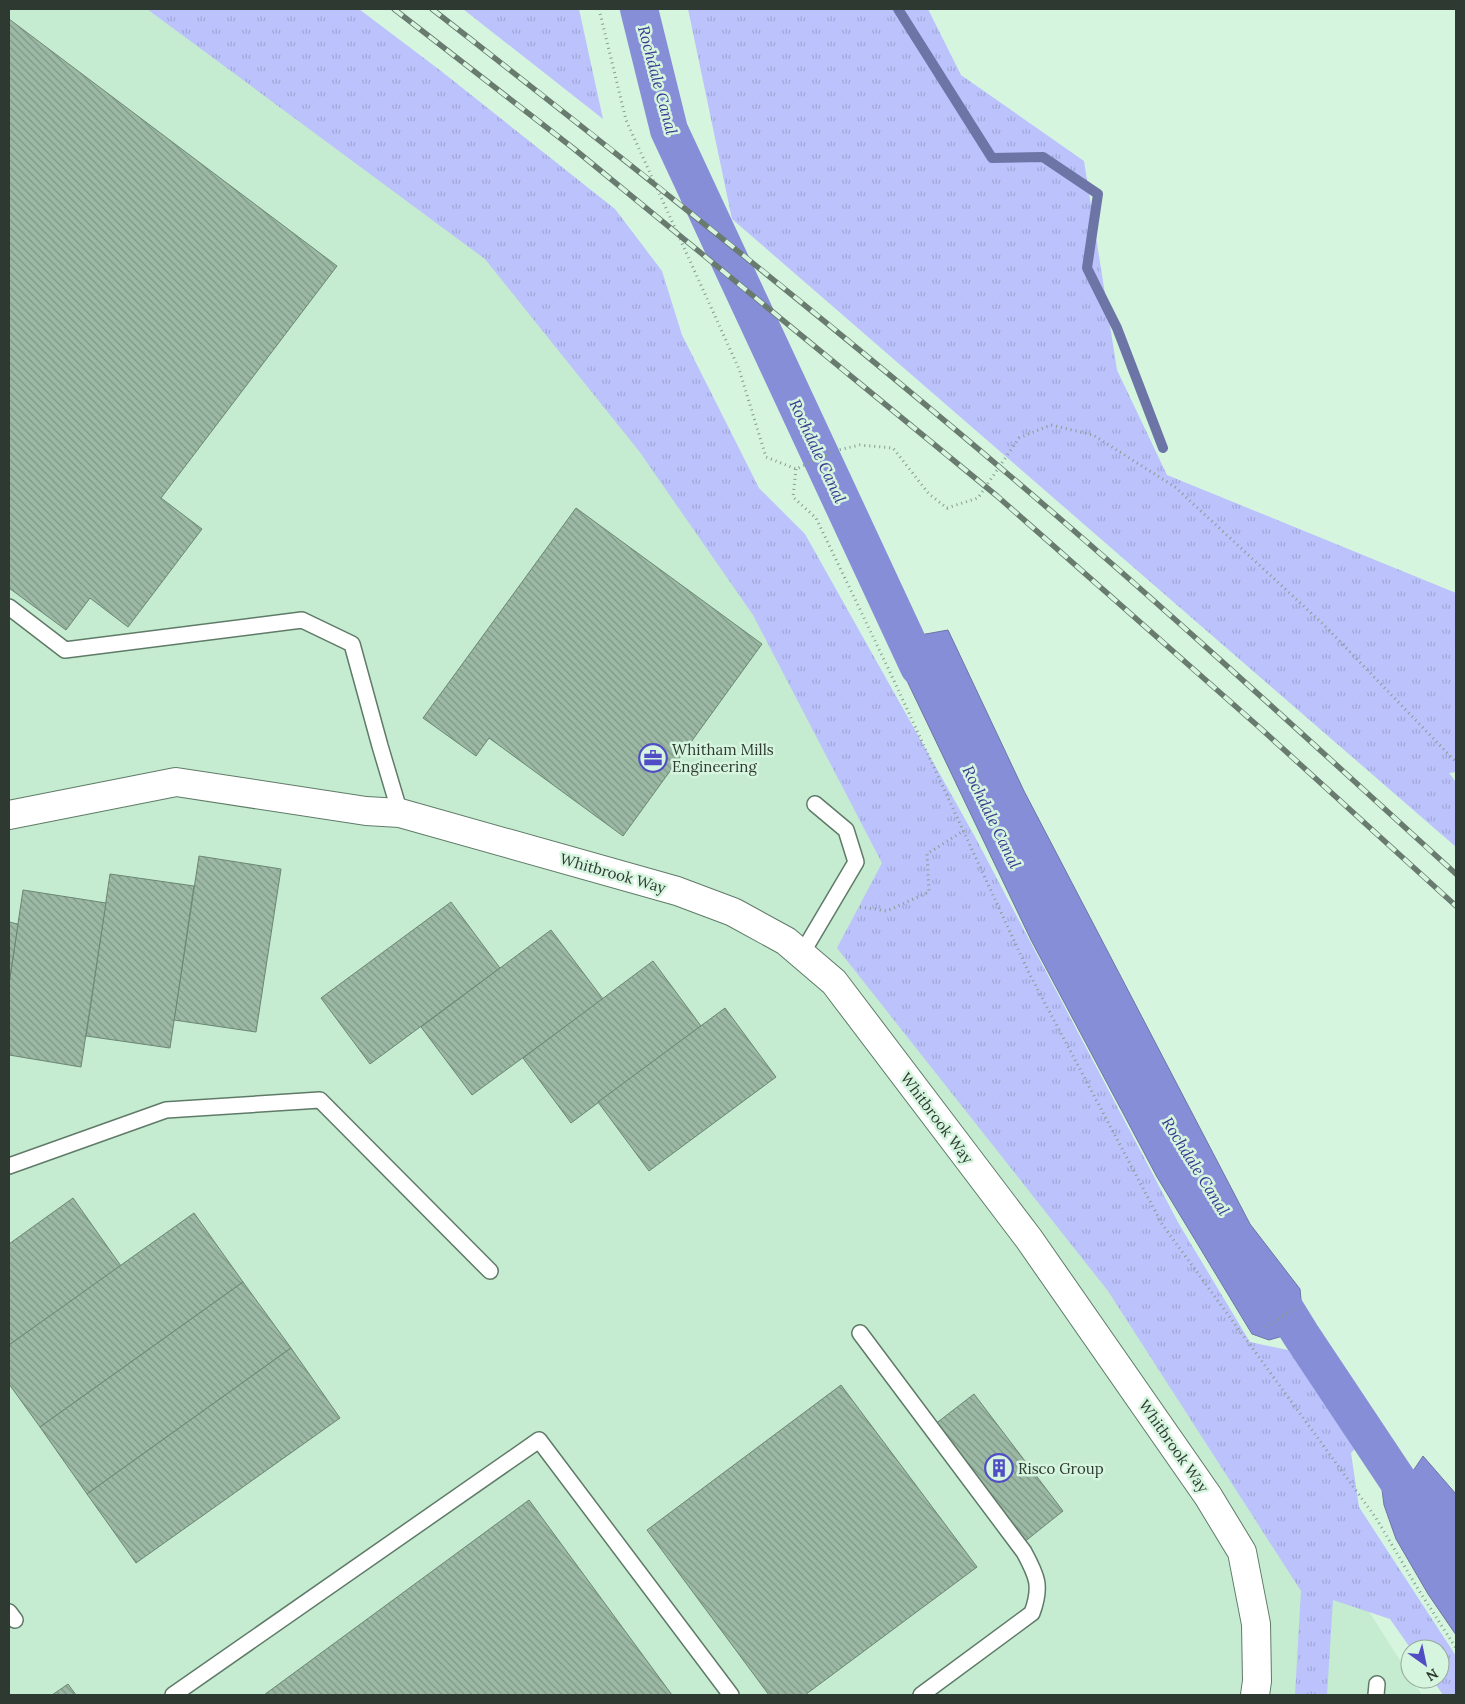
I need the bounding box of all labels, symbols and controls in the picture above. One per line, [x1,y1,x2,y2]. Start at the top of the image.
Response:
water label: Rochdale Canal [634,23,682,137]
water label: Rochdale Canal [785,396,851,506]
place label: Whitham Mills Engineering [672,740,774,776]
office icon: Whitham Mills Engineering [638,743,668,773]
water label: Rochdale Canal [958,762,1026,872]
street label: Whitbrook Way [558,849,668,897]
street label: Whitbrook Way [897,1069,977,1167]
water label: Rochdale Canal [1158,1113,1234,1219]
street label: Whitbrook Way [1135,1396,1213,1496]
building icon: Risco Group [984,1453,1014,1483]
place label: Risco Group [1018,1459,1104,1478]
north arrow [1400,1639,1450,1689]
text: N [1422,1664,1442,1685]

